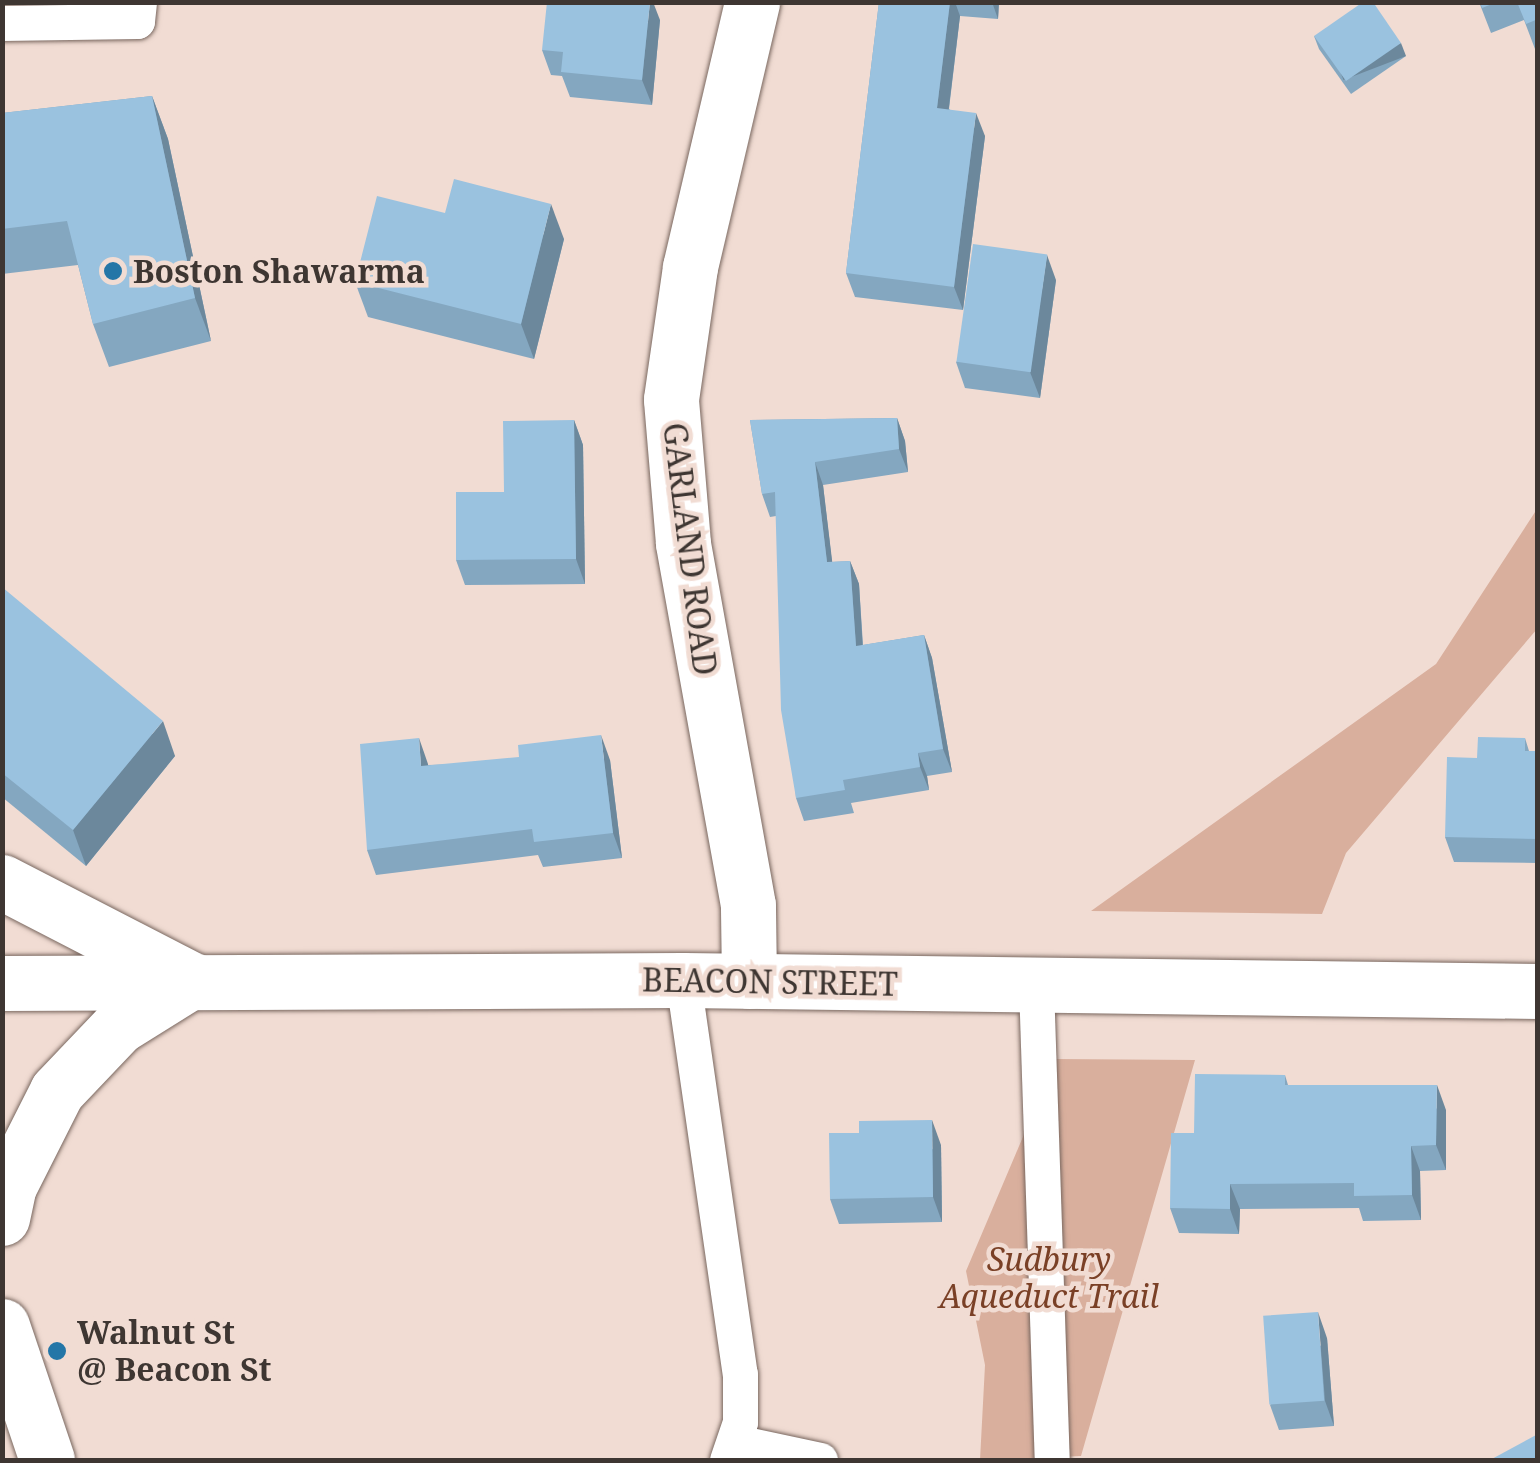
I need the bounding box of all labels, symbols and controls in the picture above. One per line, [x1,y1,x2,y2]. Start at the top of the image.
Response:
place label: Boston Shawarma [133,252,425,290]
marker: Boston Shawarma [102,260,124,282]
street label: GARLAND ROAD [655,421,725,677]
street label: BEACON STREET [642,961,898,1003]
park label: Sudbury Aqueduct Trail [939,1241,1159,1316]
place label: Walnut St @ Beacon St [77,1314,271,1389]
marker: Walnut St @ Beacon St [46,1340,68,1362]

